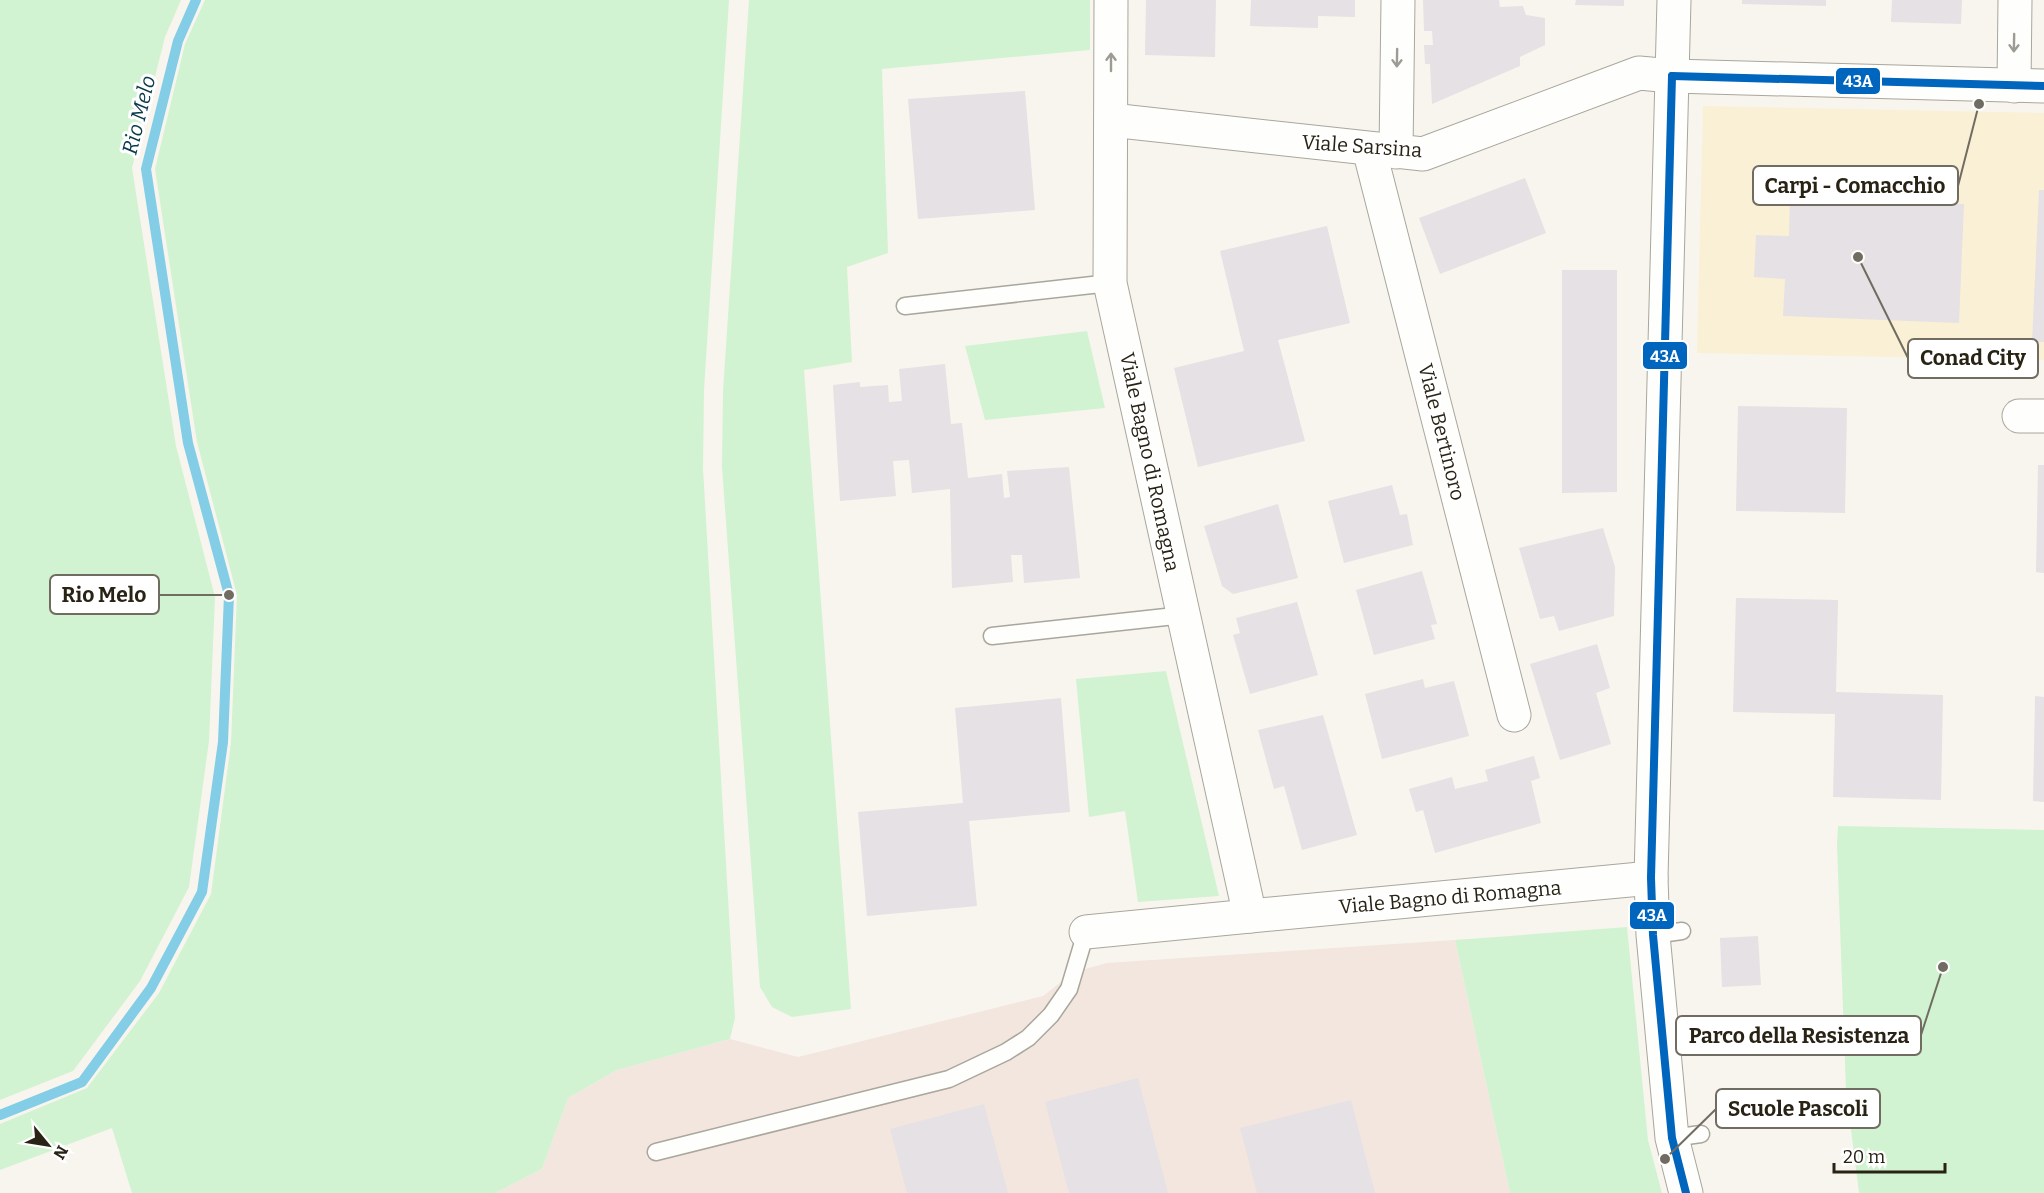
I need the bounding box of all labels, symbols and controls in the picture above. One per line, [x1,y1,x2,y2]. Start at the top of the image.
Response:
one-way arrow [2009,32,2020,52]
one-way arrow [1391,48,1403,68]
one-way arrow [1105,52,1117,72]
line badge: 43A [1835,67,1881,95]
text: 43A [1843,72,1874,91]
water label: Rio Melo [117,73,161,157]
street label: Viale Sarsina [1301,130,1423,162]
callout: Carpi - Comacchio [1753,166,1958,205]
text: Carpi - Comacchio [1765,173,1945,199]
callout: Conad City [1908,339,2038,378]
line badge: 43A [1642,341,1688,370]
text: Conad City [1920,345,2026,371]
text: 43A [1650,347,1681,366]
street label: Viale Bagno di Romagna [1115,350,1185,574]
street label: Viale Bertinoro [1413,361,1471,503]
callout: Rio Melo [50,575,159,614]
text: Rio Melo [62,582,146,608]
street label: Viale Bagno di Romagna [1338,875,1562,919]
line badge: 43A [1629,901,1675,930]
text: 43A [1637,906,1668,925]
callout: Parco della Resistenza [1676,1016,1921,1055]
text: Parco della Resistenza [1689,1023,1910,1049]
callout: Scuole Pascoli [1716,1089,1880,1128]
text: Scuole Pascoli [1728,1096,1869,1122]
north arrow [18,1115,78,1175]
scale bar [1834,1136,1945,1174]
text: N [49,1142,72,1162]
text: 20 m [1843,1146,1885,1168]

